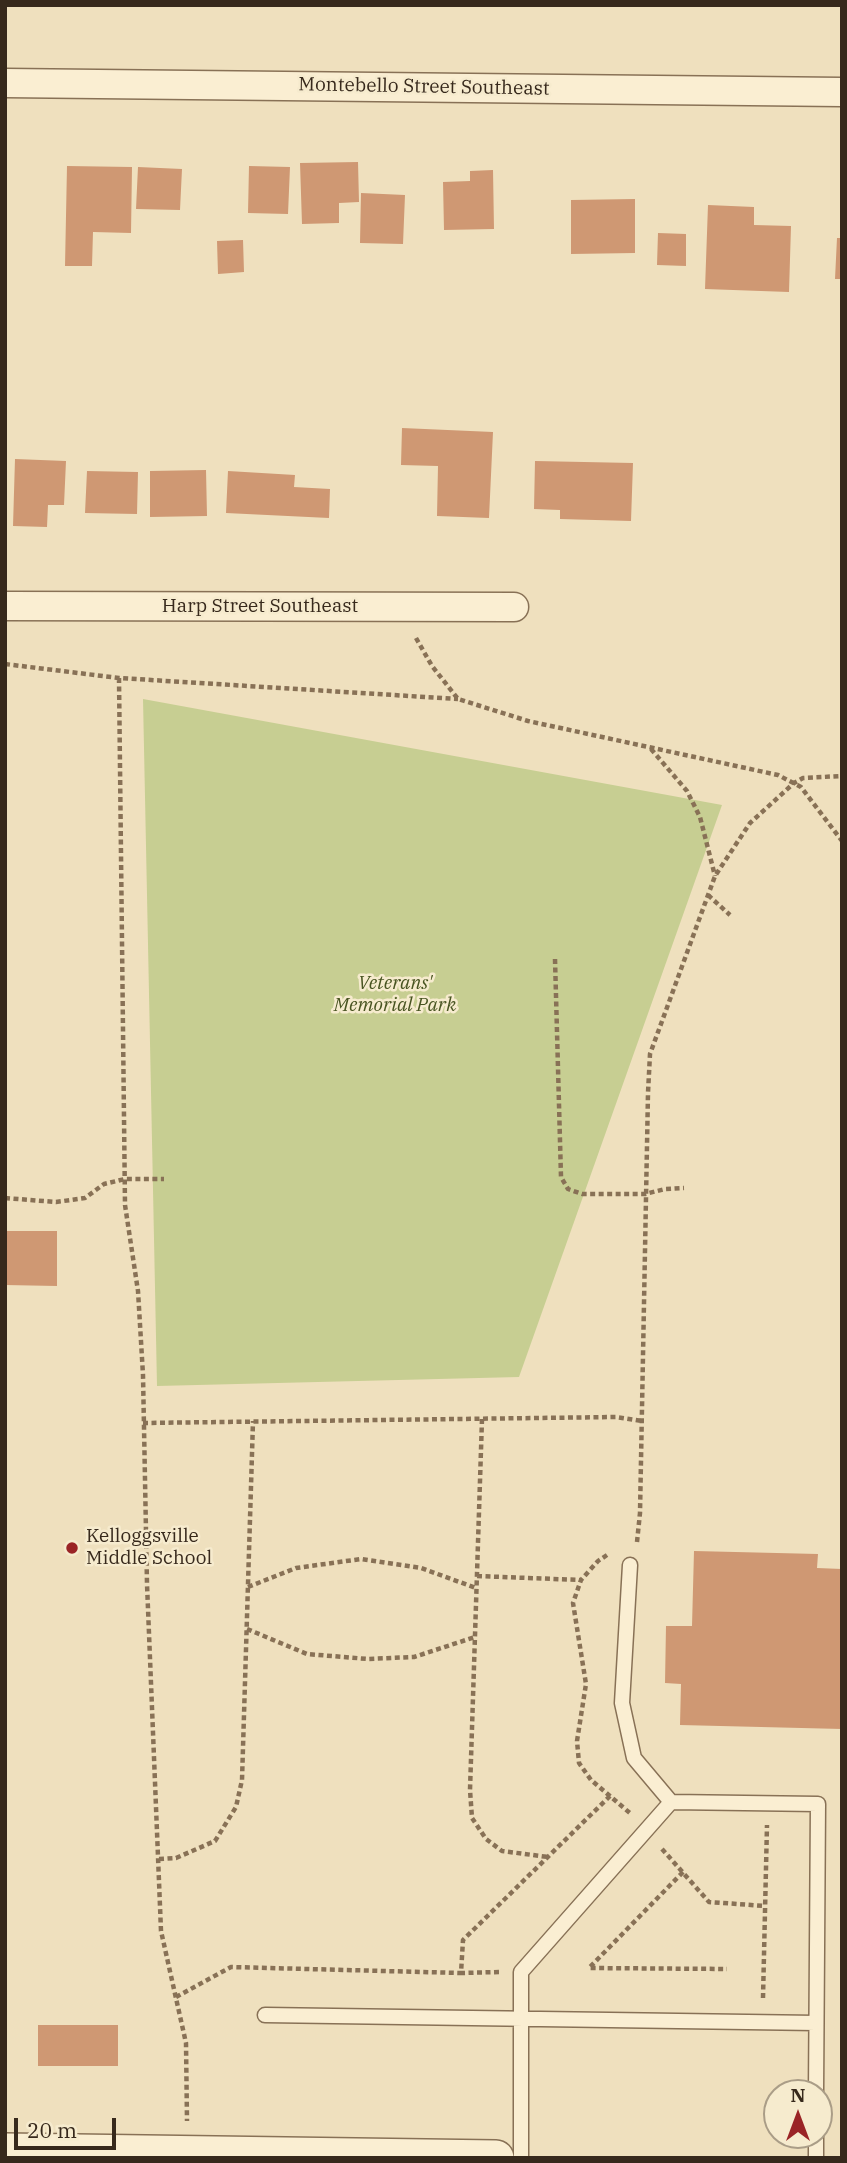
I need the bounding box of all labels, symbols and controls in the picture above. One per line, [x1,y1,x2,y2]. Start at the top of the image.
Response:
street label: Montebello Street Southeast [298,73,550,101]
street label: Harp Street Southeast [162,596,358,618]
park label: Veterans' Memorial Park [334,973,456,1017]
place label: Kelloggsville Middle School [86,1526,212,1570]
marker: Kelloggsville Middle School [64,1540,80,1556]
north arrow [763,2079,833,2149]
text: N [790,2083,806,2107]
scale bar [18,2104,119,2148]
text: 20 m [27,2116,77,2144]

